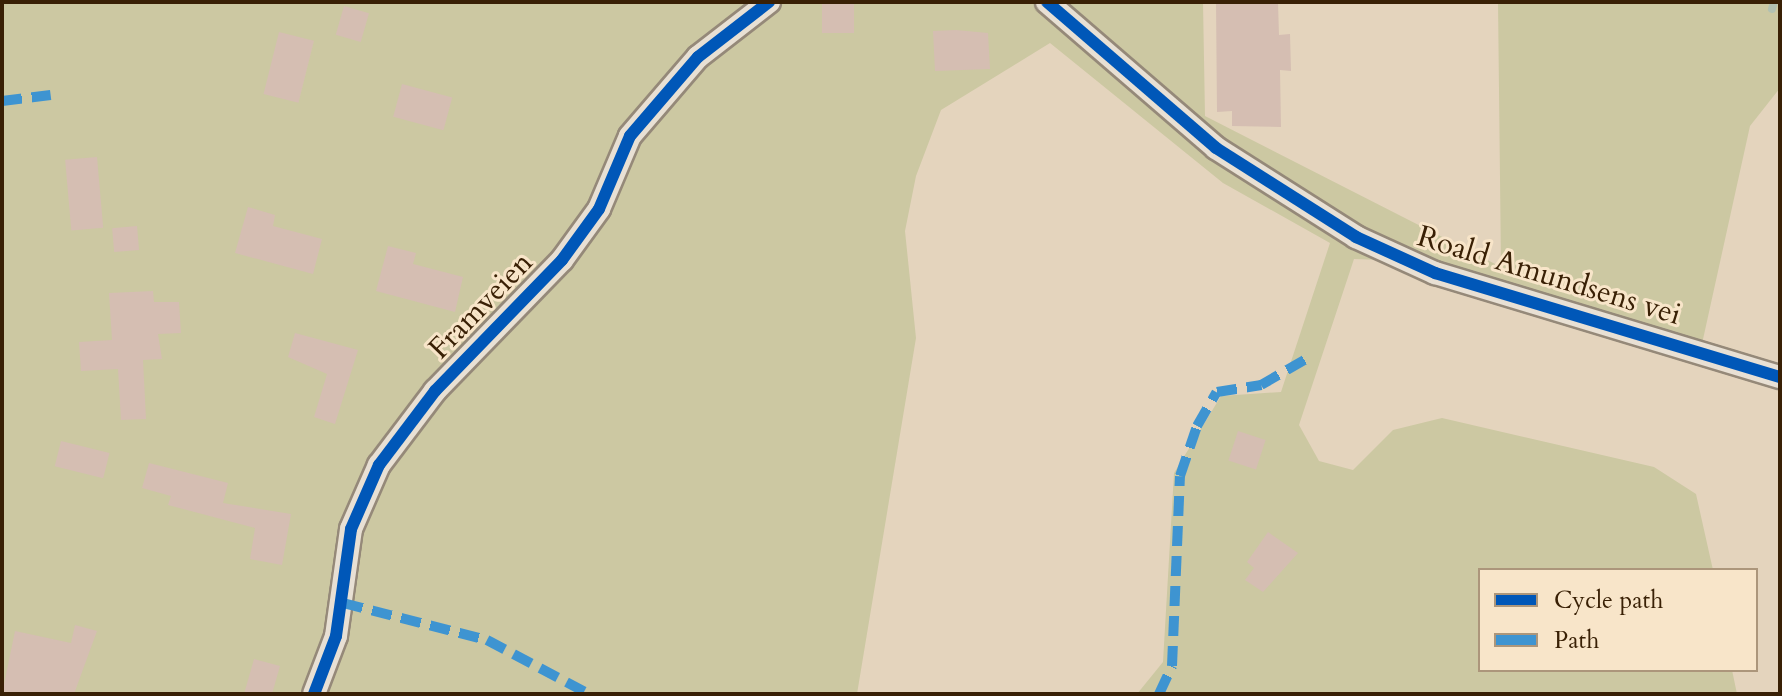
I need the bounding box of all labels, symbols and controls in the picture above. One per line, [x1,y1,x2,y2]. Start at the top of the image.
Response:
street label: Roald Amundsens vei [1413,219,1685,333]
street label: Framveien [421,245,541,367]
legend [1478,568,1758,672]
text: Cycle path [1554,584,1663,617]
text: Path [1554,624,1599,657]

